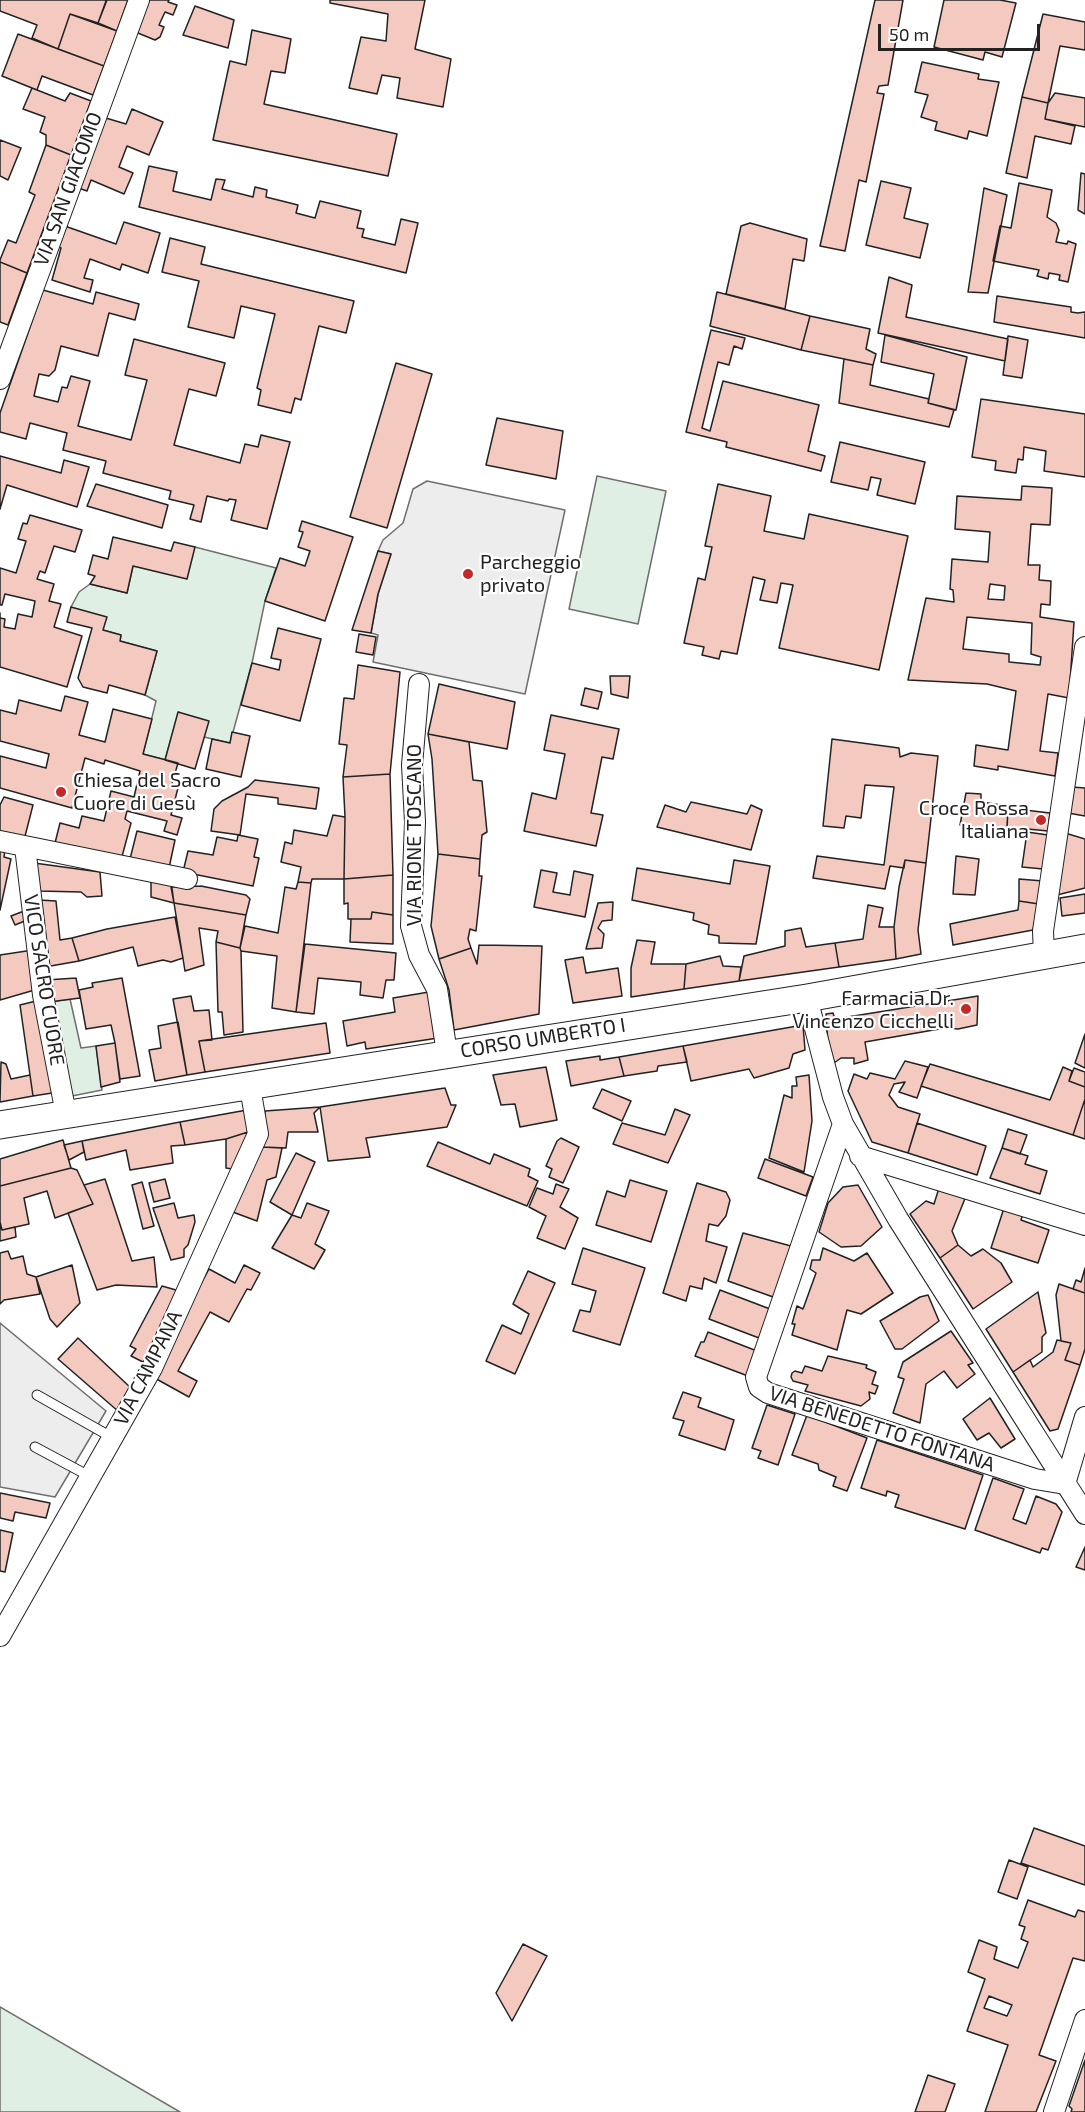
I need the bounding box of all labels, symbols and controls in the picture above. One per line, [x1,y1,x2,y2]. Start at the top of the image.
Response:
scale bar [881,12,1043,50]
text: 50 m [889,23,929,45]
street label: VIA SAN GIACOMO [29,109,107,269]
place label: Parcheggio privato [480,550,581,597]
marker: Parcheggio privato [461,567,475,581]
street label: VIA RIONE TOSCANO [402,744,426,926]
place label: Chiesa del Sacro Cuore di Gesù [73,768,221,815]
marker: Chiesa del Sacro Cuore di Gesù [54,785,68,799]
place label: Croce Rossa Italiana [919,796,1029,843]
marker: Croce Rossa Italiana [1034,813,1048,827]
street label: VICO SACRO CUORE [19,893,69,1067]
place label: Farmacia Dr. Vincenzo Cicchelli [792,986,954,1033]
marker: Farmacia Dr. Vincenzo Cicchelli [959,1002,973,1016]
street label: CORSO UMBERTO I [459,1013,627,1063]
street label: VIA CAMPANA [109,1307,187,1429]
street label: VIA BENEDETTO FONTANA [766,1381,998,1477]

